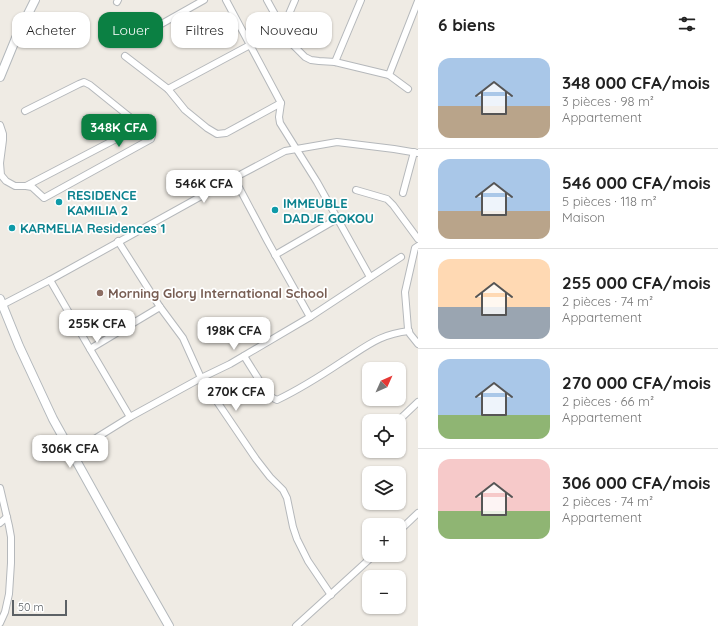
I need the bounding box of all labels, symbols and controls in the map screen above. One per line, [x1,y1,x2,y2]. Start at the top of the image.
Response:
chip: Acheter [12,12,90,48]
chip: Louer [98,12,163,48]
chip: Filtres [171,12,238,48]
chip: Nouveau [246,12,332,48]
icon: filters [676,13,698,35]
text: 6 biens [438,14,495,35]
text: 348 000 CFA/mois [562,72,710,93]
icon: home [470,74,518,122]
text: 3 pièces · 98 m² [562,93,654,109]
text: Appartement [562,109,642,125]
pin: 348K CFA [78,114,160,148]
text: 348K CFA [90,119,148,135]
pin: 546K CFA [163,170,245,204]
text: 546 000 CFA/mois [562,172,711,193]
text: 546K CFA [175,175,233,191]
icon: home [470,175,518,223]
place label: RESIDENCE KAMILIA 2 [67,187,137,218]
text: 5 pièces · 118 m² [562,193,657,209]
place label: IMMEUBLE DADJE GOKOU [283,195,374,226]
marker: RESIDENCE KAMILIA 2 [54,197,64,207]
marker: IMMEUBLE DADJE GOKOU [270,205,280,215]
text: Maison [562,209,605,225]
place label: KARMELIA Residences 1 [20,220,166,236]
marker: KARMELIA Residences 1 [7,223,17,233]
text: 255 000 CFA/mois [562,272,711,293]
icon: home [470,275,518,323]
place label: Morning Glory International School [108,285,328,301]
marker: Morning Glory International School [95,288,105,298]
text: 2 pièces · 74 m² [562,293,653,309]
text: Appartement [562,309,642,325]
pin: 255K CFA [56,310,138,344]
text: 255K CFA [68,315,126,331]
pin: 198K CFA [193,317,275,351]
text: 198K CFA [206,322,262,338]
north arrow [362,362,406,406]
map controls [362,362,406,614]
text: 270 000 CFA/mois [562,372,711,393]
icon: home [470,375,518,423]
pin: 270K CFA [195,378,277,412]
text: 270K CFA [207,383,265,399]
text: 2 pièces · 66 m² [562,393,654,409]
text: Appartement [562,409,642,425]
button: locate [362,414,406,458]
pin: 306K CFA [29,435,111,469]
text: 306K CFA [41,440,99,456]
button: layers [362,466,406,510]
text: 306 000 CFA/mois [562,472,710,493]
icon: home [470,475,518,523]
text: 2 pièces · 74 m² [562,493,653,509]
text: Appartement [562,509,642,525]
button: + [362,518,406,562]
button: − [362,570,406,614]
scale bar [12,598,67,617]
text: 50 m [18,600,44,614]

